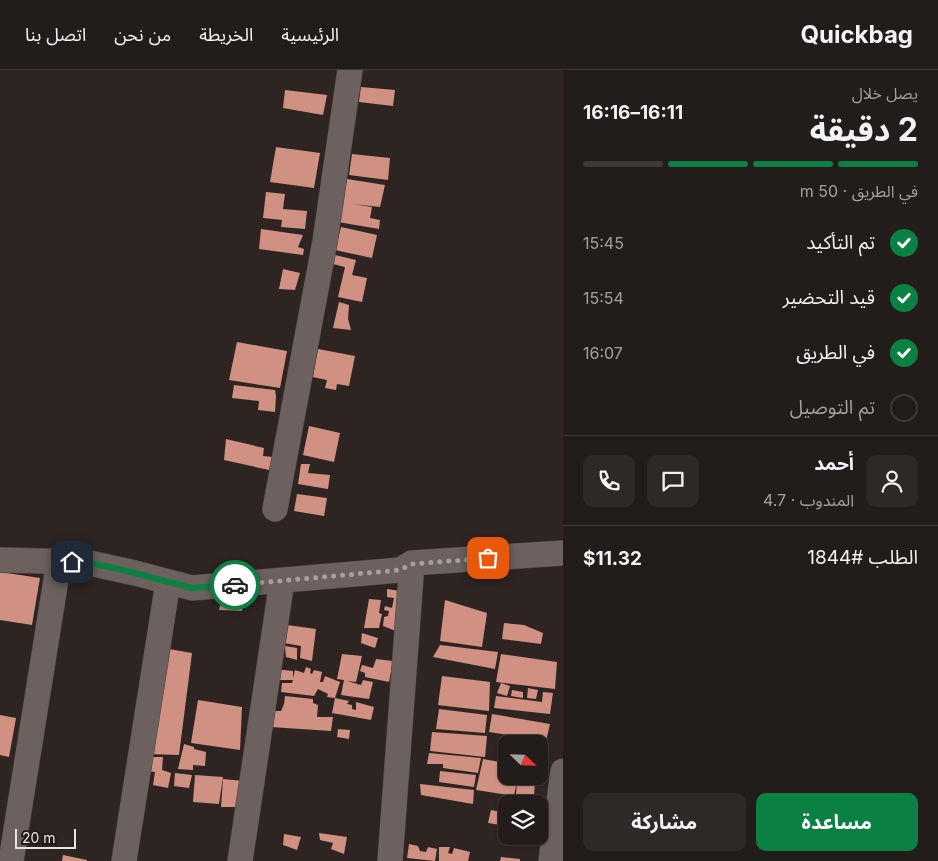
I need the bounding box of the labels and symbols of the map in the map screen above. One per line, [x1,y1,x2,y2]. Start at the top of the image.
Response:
pin [467,537,509,579]
pin [51,541,93,583]
courier [210,560,260,610]
north arrow [498,735,548,785]
scale bar [15,826,76,849]

